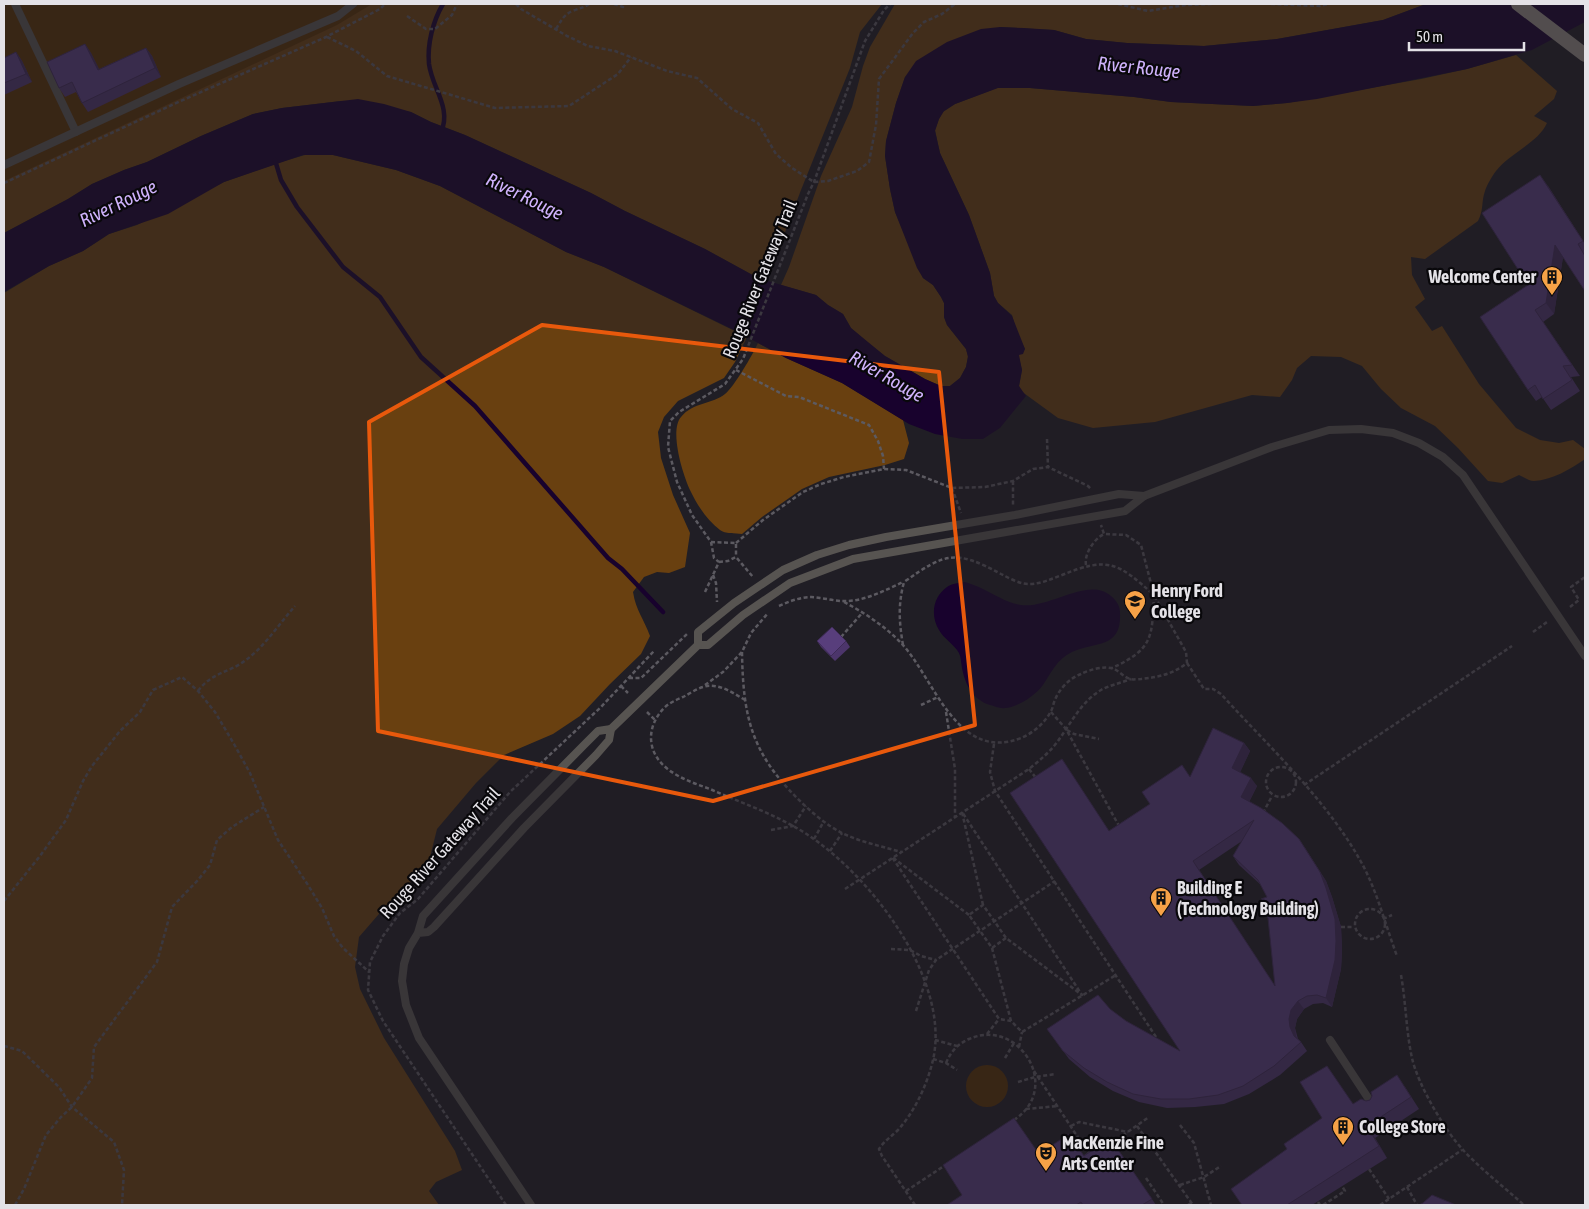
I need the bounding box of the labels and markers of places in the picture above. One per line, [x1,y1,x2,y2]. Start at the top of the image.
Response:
building icon: Welcome Center [1540,265,1564,296]
place label: Welcome Center [1428,266,1537,287]
place label: Henry Ford College [1151,580,1223,622]
school or university icon: Henry Ford College [1123,589,1147,620]
place label: Building E (Technology Building) [1177,877,1319,919]
building icon: Building E (Technology Building) [1149,886,1173,917]
building icon: College Store [1331,1115,1355,1146]
place label: College Store [1359,1116,1446,1137]
place label: MacKenzie Fine Arts Center [1061,1132,1164,1174]
theatre icon: MacKenzie Fine Arts Center [1034,1141,1058,1172]

